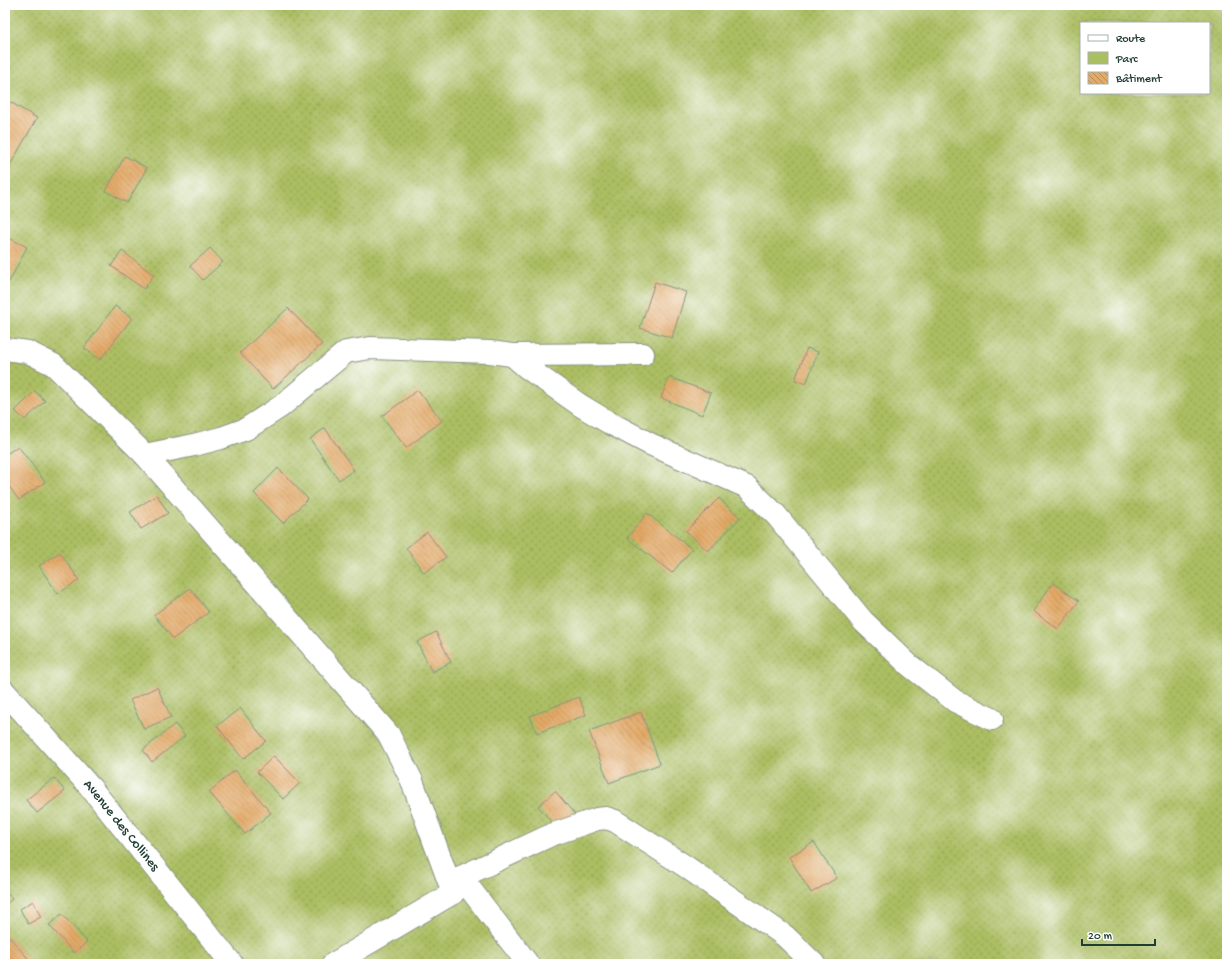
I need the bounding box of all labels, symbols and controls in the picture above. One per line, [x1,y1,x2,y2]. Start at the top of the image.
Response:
legend [1080,22,1210,94]
text: Route [1116,33,1146,47]
text: Parc [1115,53,1139,67]
text: Bâtiment [1115,73,1163,87]
street label: Avenue des Collines [79,776,163,875]
scale bar [1082,921,1155,947]
text: 20 m [1088,930,1113,944]

